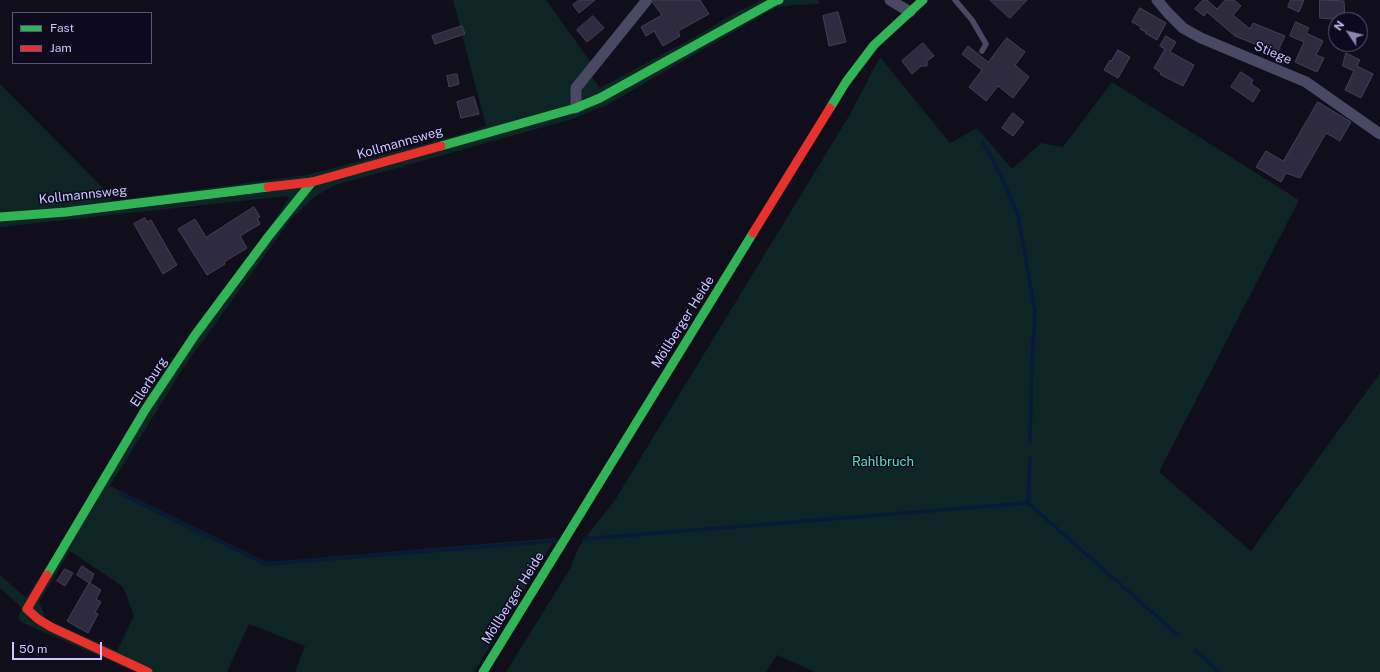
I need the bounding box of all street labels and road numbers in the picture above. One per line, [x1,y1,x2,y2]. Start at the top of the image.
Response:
street label: Stiege [1252,38,1294,68]
street label: Kollmannsweg [355,123,445,163]
street label: Kollmannsweg [38,183,128,207]
street label: Möllberger Heide [648,273,718,371]
street label: Ellerburg [127,354,171,410]
street label: Möllberger Heide [478,549,548,647]

